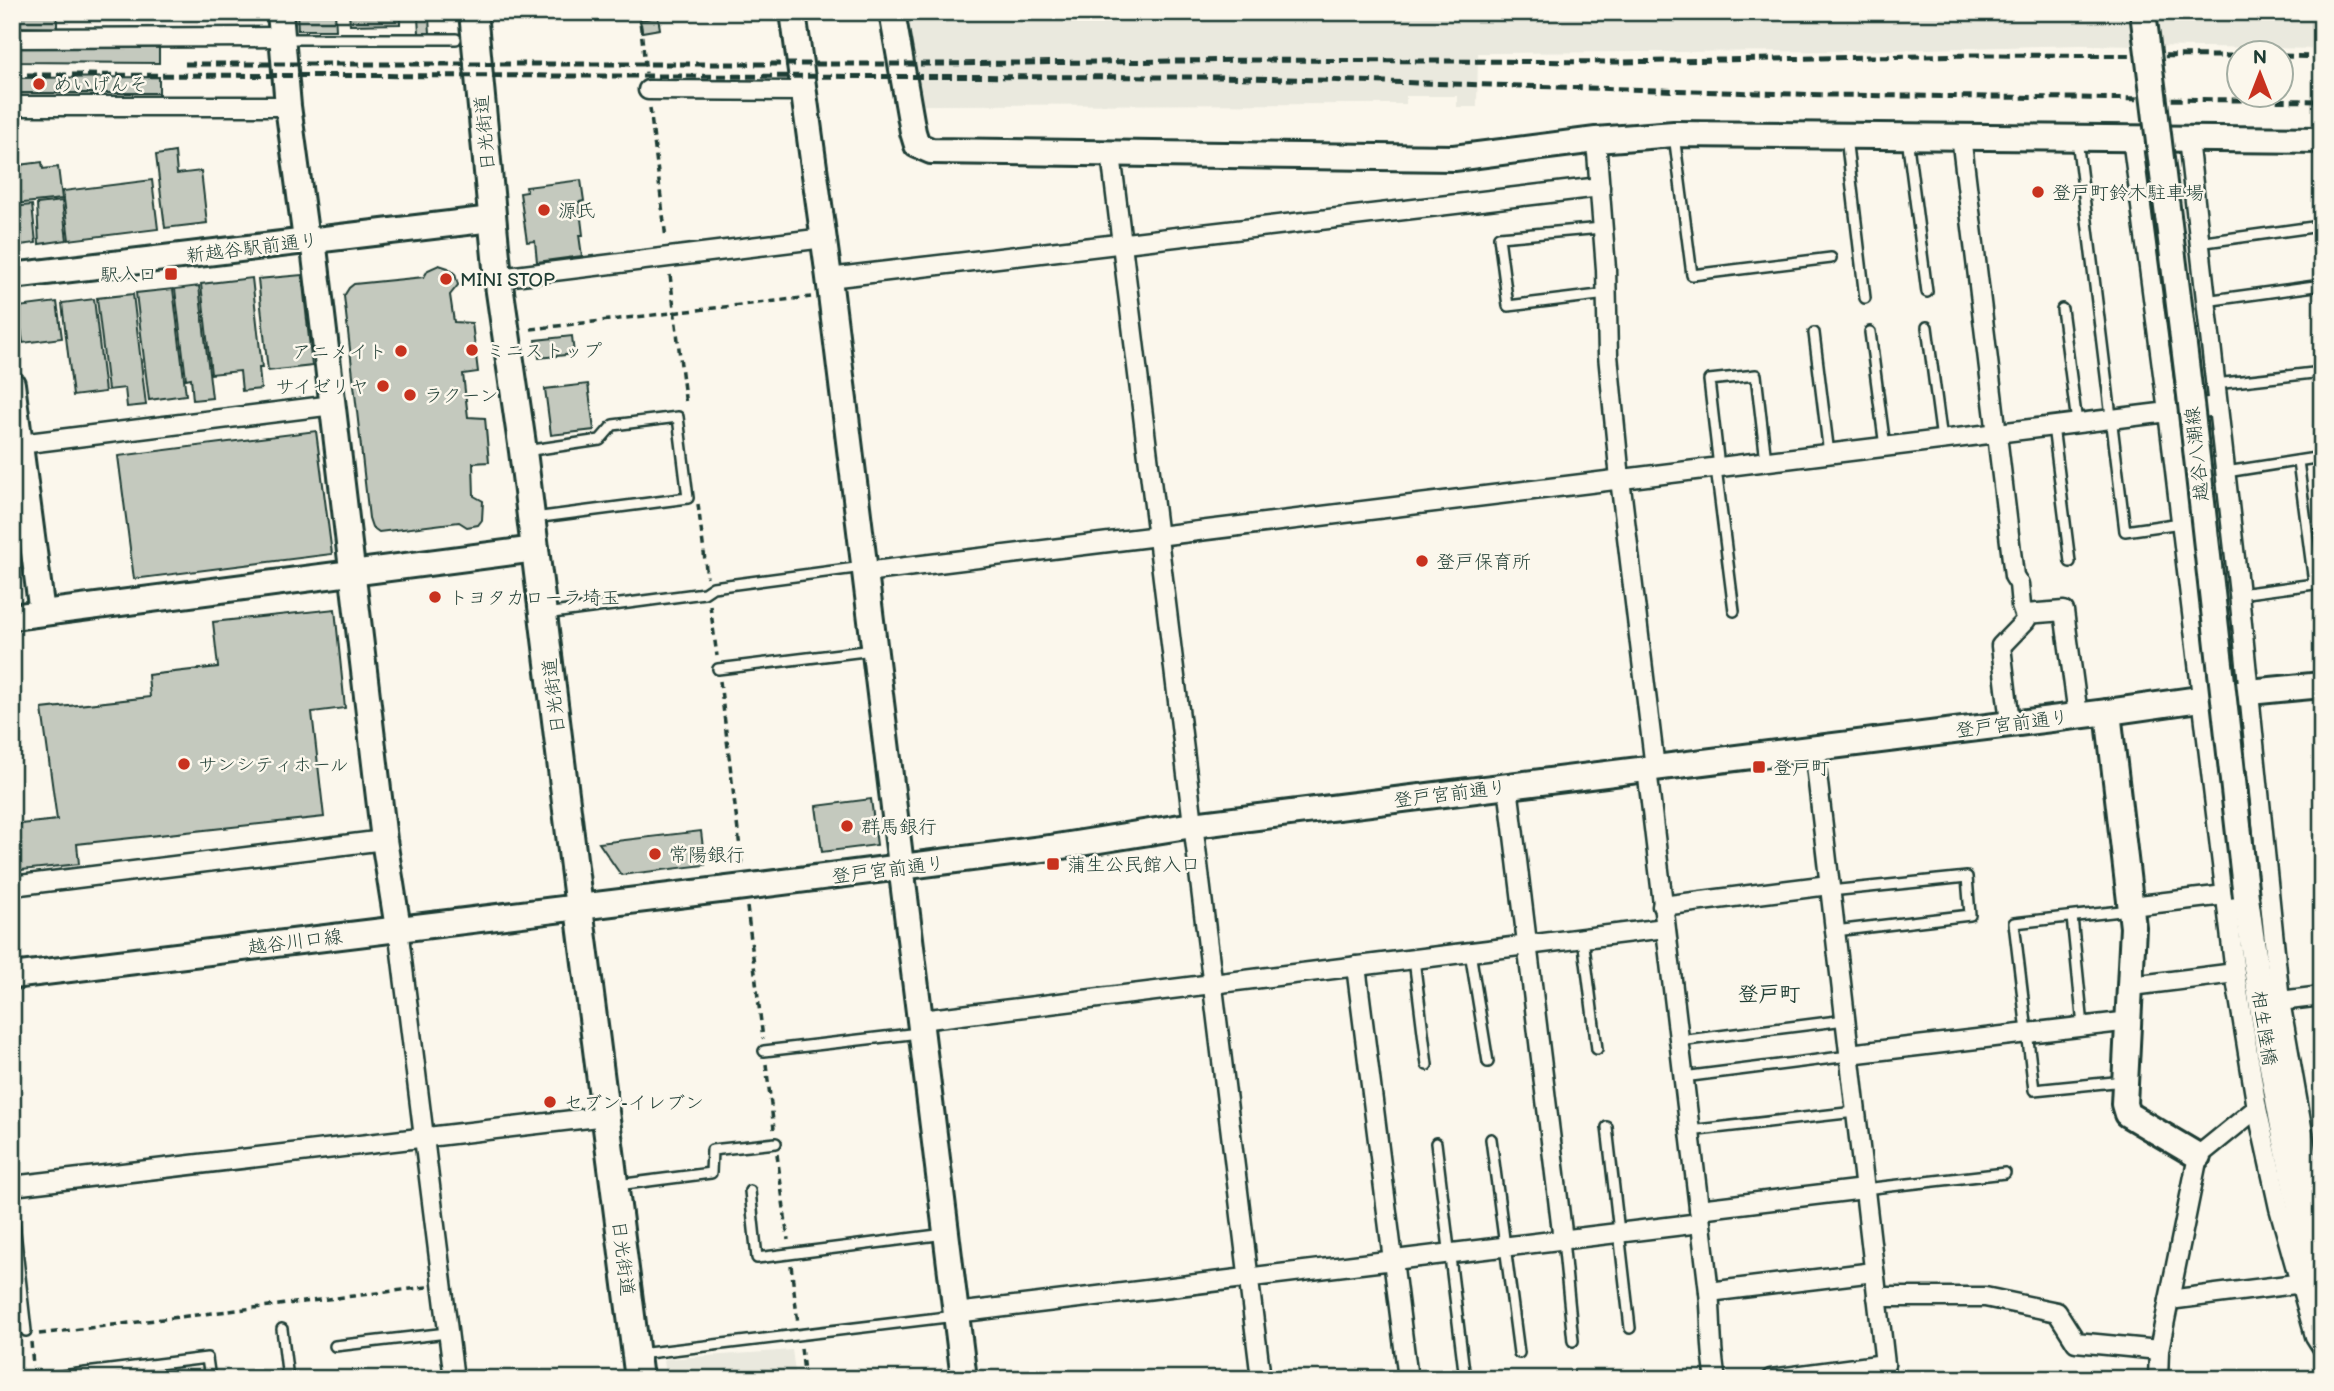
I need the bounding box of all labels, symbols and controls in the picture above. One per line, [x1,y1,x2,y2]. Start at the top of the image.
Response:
north arrow [2226,38,2296,108]
text: N [2253,47,2267,70]
place label: めいげんそ [53,74,148,97]
marker: めいげんそ [31,76,47,92]
street label: 日光街道 [471,94,500,172]
place label: 登戸町鈴木駐車場 [2052,182,2204,205]
marker: 登戸町鈴木駐車場 [2030,184,2046,200]
place label: 源氏 [558,200,596,223]
marker: 源氏 [536,202,552,218]
street label: 新越谷駅前通り [185,229,320,268]
place label: 駅入口 [100,264,157,287]
marker: 駅入口 [163,266,179,282]
place label: MINI STOP [460,269,555,292]
marker: MINI STOP [438,271,454,287]
place label: ミニストップ [486,340,602,363]
place label: アニメイト [292,341,387,364]
marker: ミニストップ [464,342,480,358]
marker: アニメイト [393,343,409,359]
place label: サイゼリヤ [275,376,369,399]
marker: サイゼリヤ [375,378,391,394]
place label: ラクーン [424,385,498,408]
marker: ラクーン [402,387,418,403]
street label: 越谷八潮線 [2181,405,2214,502]
place label: 登戸保育所 [1436,551,1531,574]
marker: 登戸保育所 [1414,553,1430,569]
place label: トヨタカローラ埼玉 [449,587,620,610]
marker: トヨタカローラ埼玉 [427,589,443,605]
street label: 日光街道 [538,657,571,735]
street label: 登戸宮前通り [1954,706,2070,743]
place label: サンシティホール [198,754,349,777]
marker: サンシティホール [176,756,192,772]
place label: 登戸町 [1773,757,1830,780]
marker: 登戸町 [1751,759,1767,775]
street label: 登戸宮前通り [1392,776,1508,813]
place label: 群馬銀行 [861,816,937,839]
marker: 群馬銀行 [839,818,855,834]
place label: 常陽銀行 [669,844,745,867]
marker: 常陽銀行 [647,846,663,862]
street label: 登戸宮前通り [830,852,946,889]
place label: 蒲生公民館入口 [1067,854,1200,877]
marker: 蒲生公民館入口 [1045,856,1061,872]
street label: 越谷川口線 [247,925,344,960]
district label: 登戸町 [1738,982,1801,1007]
street label: 相生陸橋 [2246,989,2281,1068]
place label: セブン-イレブン [564,1092,704,1115]
marker: セブン-イレブン [542,1094,558,1110]
street label: 日光街道 [606,1219,639,1297]

